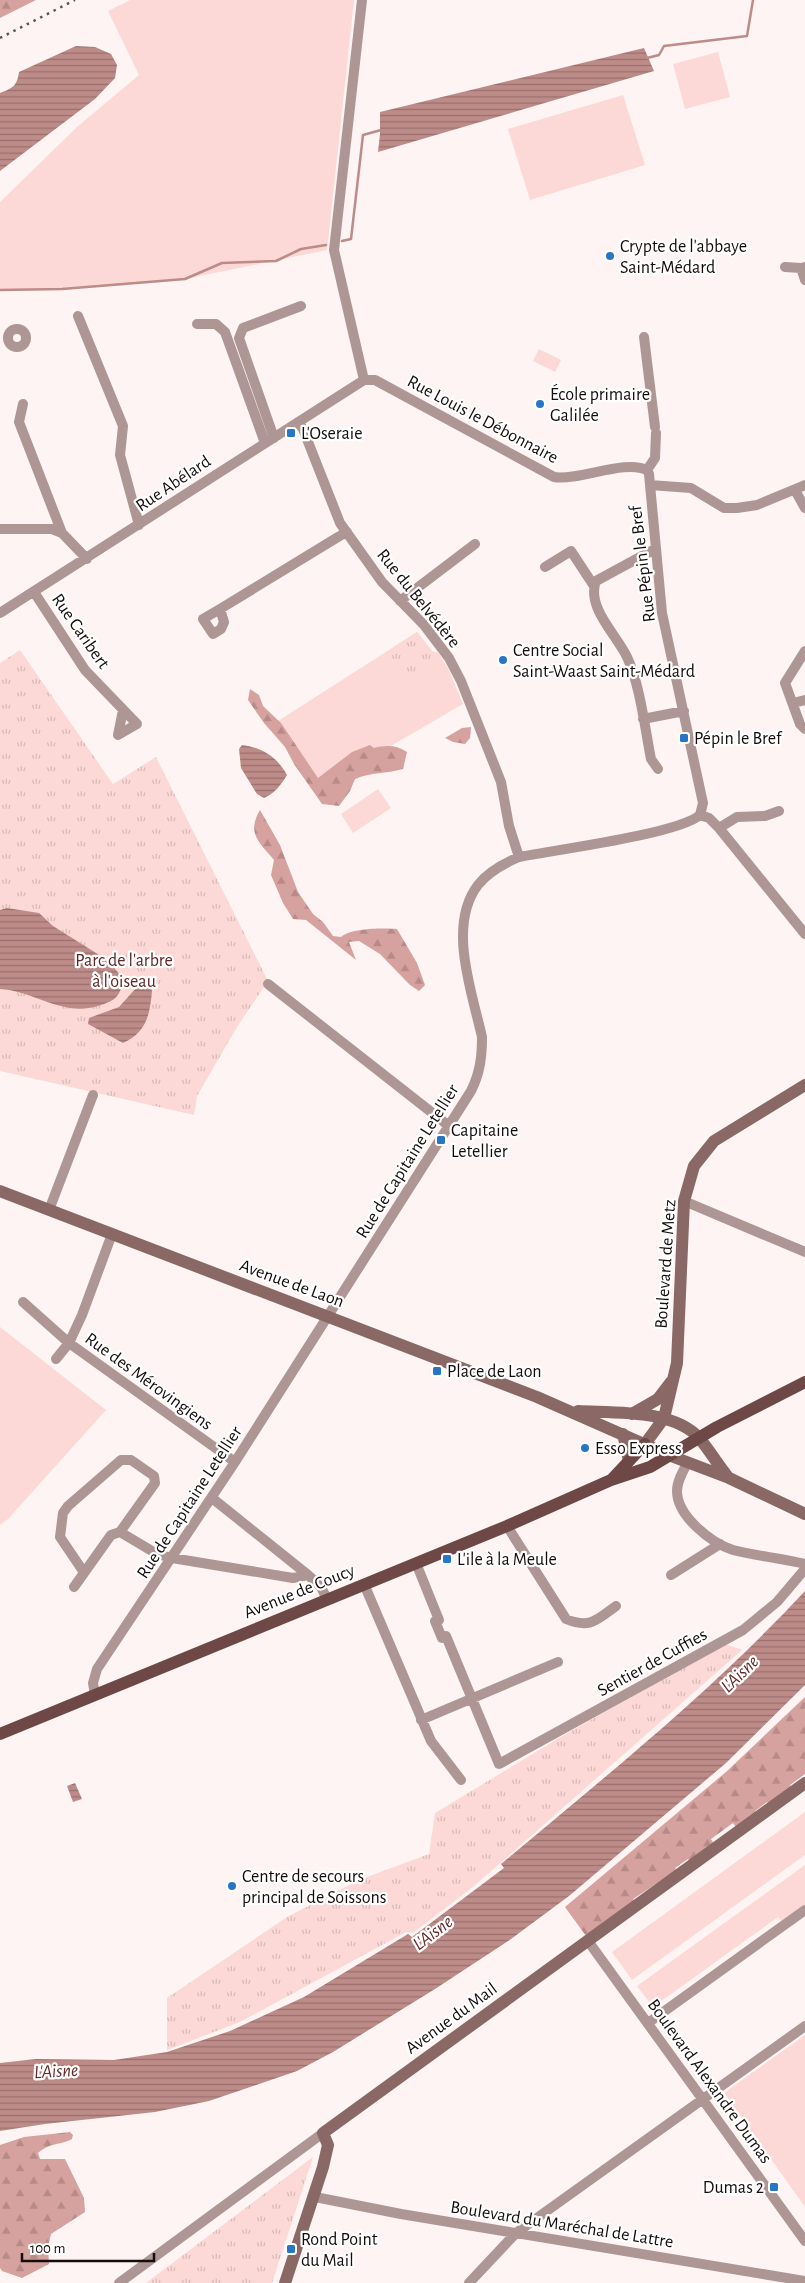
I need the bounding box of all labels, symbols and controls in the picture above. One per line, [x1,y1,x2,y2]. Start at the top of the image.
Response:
place label: Crypte de l'abbaye Saint-Médard [620,238,747,277]
marker: Crypte de l'abbaye Saint-Médard [604,250,616,262]
street label: Rue Louis le Débonnaire [404,372,561,467]
place label: École primaire Galilée [550,383,650,425]
marker: École primaire Galilée [534,398,546,410]
place label: L'Oseraie [301,425,362,443]
marker: L'Oseraie [285,427,297,439]
street label: Rue Abélard [133,452,214,515]
street label: Rue Pépin le Bref [627,503,659,623]
street label: Rue du Belvédère [373,546,463,651]
street label: Rue Caribert [48,591,113,673]
place label: Centre Social Saint-Waast Saint-Médard [513,642,695,681]
marker: Centre Social Saint-Waast Saint-Médard [497,654,509,666]
place label: Pépin le Bref [694,730,783,748]
marker: Pépin le Bref [678,732,690,744]
park label: Parc de l'arbre à l'oiseau [75,952,173,991]
street label: Rue de Capitaine Letellier [353,1081,463,1242]
place label: Capitaine Letellier [451,1122,518,1161]
marker: Capitaine Letellier [435,1134,447,1146]
street label: Boulevard de Metz [652,1199,679,1329]
street label: Avenue de Laon [237,1257,346,1311]
street label: Rue des Mérovingiens [81,1330,215,1434]
place label: Place de Laon [447,1363,542,1381]
marker: Place de Laon [431,1365,443,1377]
street label: Rue de Capitaine Letellier [134,1423,246,1582]
place label: Esso Express [595,1440,682,1458]
marker: Esso Express [579,1442,591,1454]
place label: L'ile à la Meule [457,1551,557,1569]
marker: L'ile à la Meule [441,1553,453,1565]
street label: Avenue de Coucy [241,1561,358,1622]
street label: Sentier de Cuffies [595,1625,710,1700]
water label: L'Aisne [718,1652,763,1696]
place label: Centre de secours principal de Soissons [242,1868,386,1907]
marker: Centre de secours principal de Soissons [226,1880,238,1892]
water label: L'Aisne [410,1912,456,1954]
street label: Avenue du Mail [403,1980,501,2058]
street label: Boulevard Alexandre Dumas [644,1996,775,2167]
water label: L'Aisne [33,2061,79,2082]
place label: Dumas 2 [703,2179,764,2197]
marker: Dumas 2 [768,2181,780,2193]
street label: Boulevard du Maréchal de Lattre [449,2198,675,2252]
scale bar [22,2230,155,2262]
place label: Rond Point du Mail [301,2231,378,2270]
text: 100 m [30,2241,65,2256]
marker: Rond Point du Mail [285,2243,297,2255]

